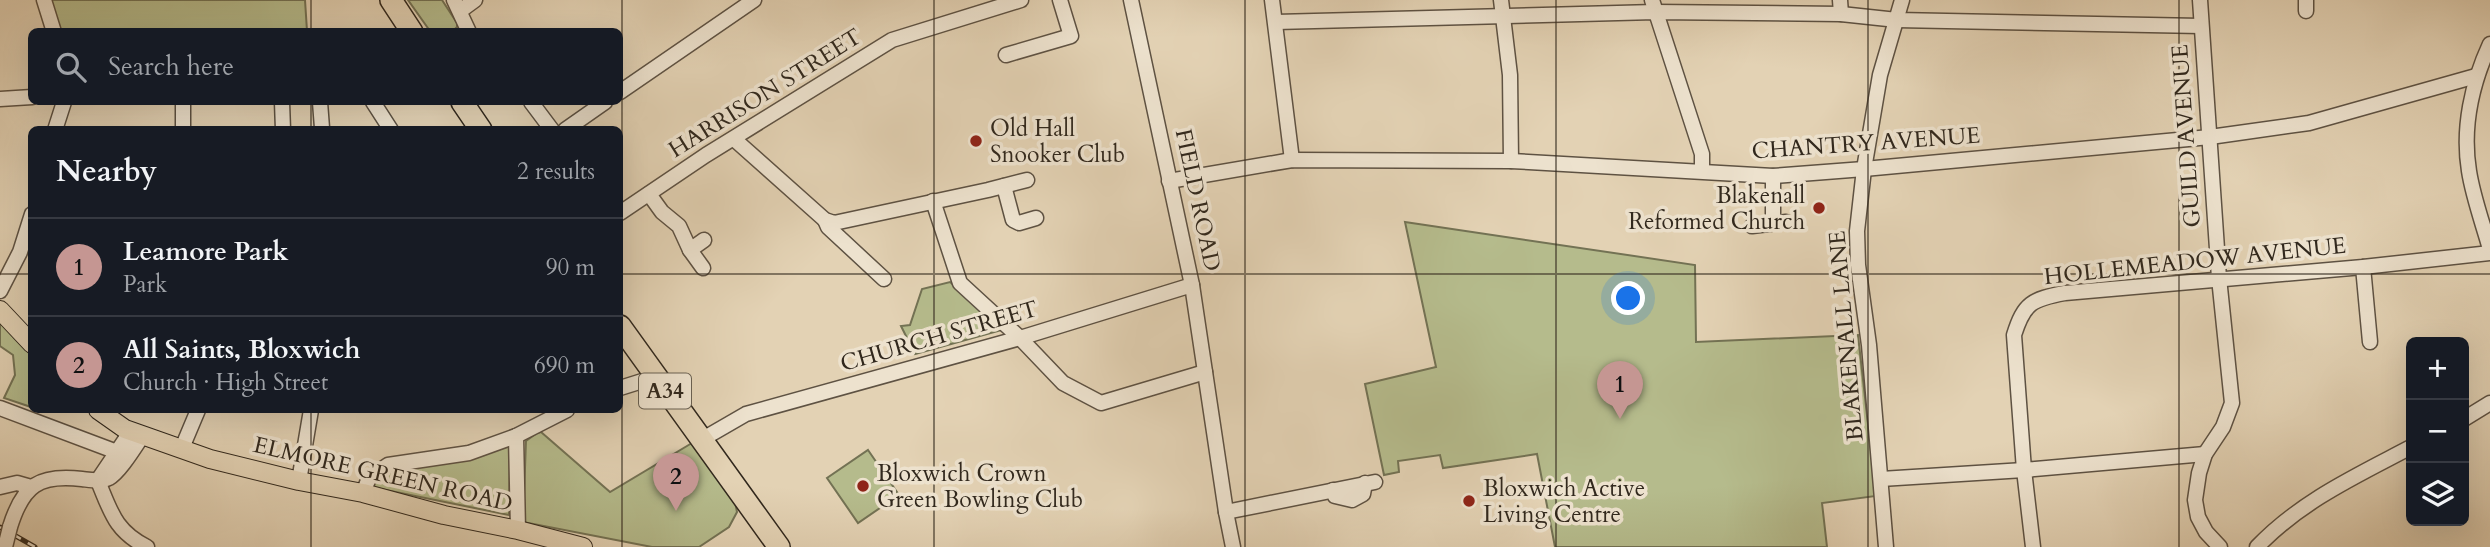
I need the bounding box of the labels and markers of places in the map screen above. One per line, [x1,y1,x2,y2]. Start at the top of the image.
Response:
place label: Old Hall Snooker Club [990,113,1125,170]
marker: Old Hall Snooker Club [968,133,984,149]
place label: Blakenall Reformed Church [1628,180,1805,237]
marker: Blakenall Reformed Church [1811,200,1827,216]
pin: 1 [1597,361,1643,419]
pin: 2 [653,453,699,511]
place label: Bloxwich Crown Green Bowling Club [877,458,1083,515]
place label: Bloxwich Active Living Centre [1483,473,1645,530]
marker: Bloxwich Crown Green Bowling Club [855,478,871,494]
marker: Bloxwich Active Living Centre [1461,493,1477,509]

